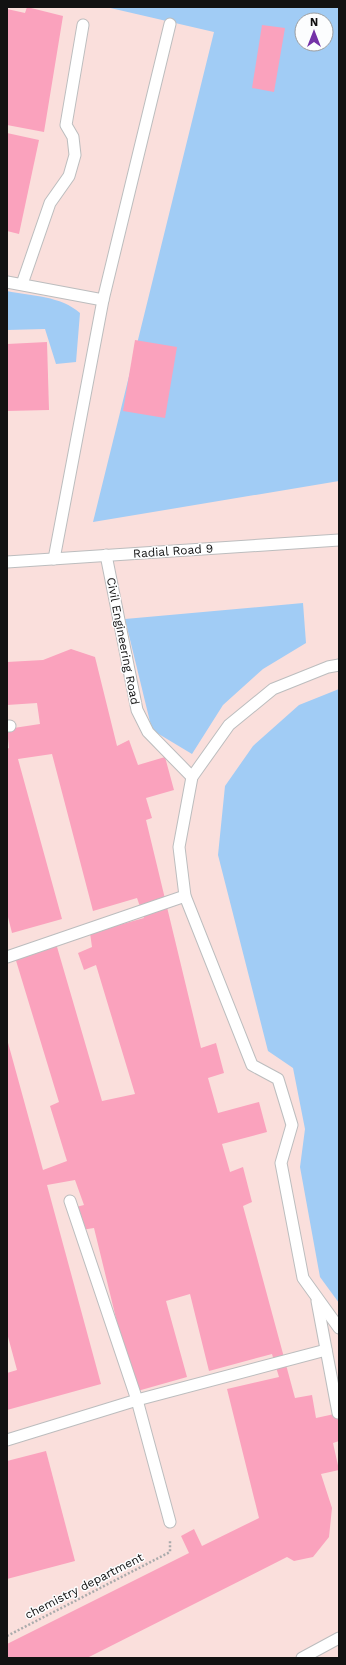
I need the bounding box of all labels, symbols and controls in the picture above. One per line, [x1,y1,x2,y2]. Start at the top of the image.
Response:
north arrow [294,12,334,52]
text: N [310,16,318,29]
street label: Radial Road 9 [132,541,214,561]
street label: Civil Engineering Road [104,576,142,706]
street label: chemistry department [22,1550,146,1622]

